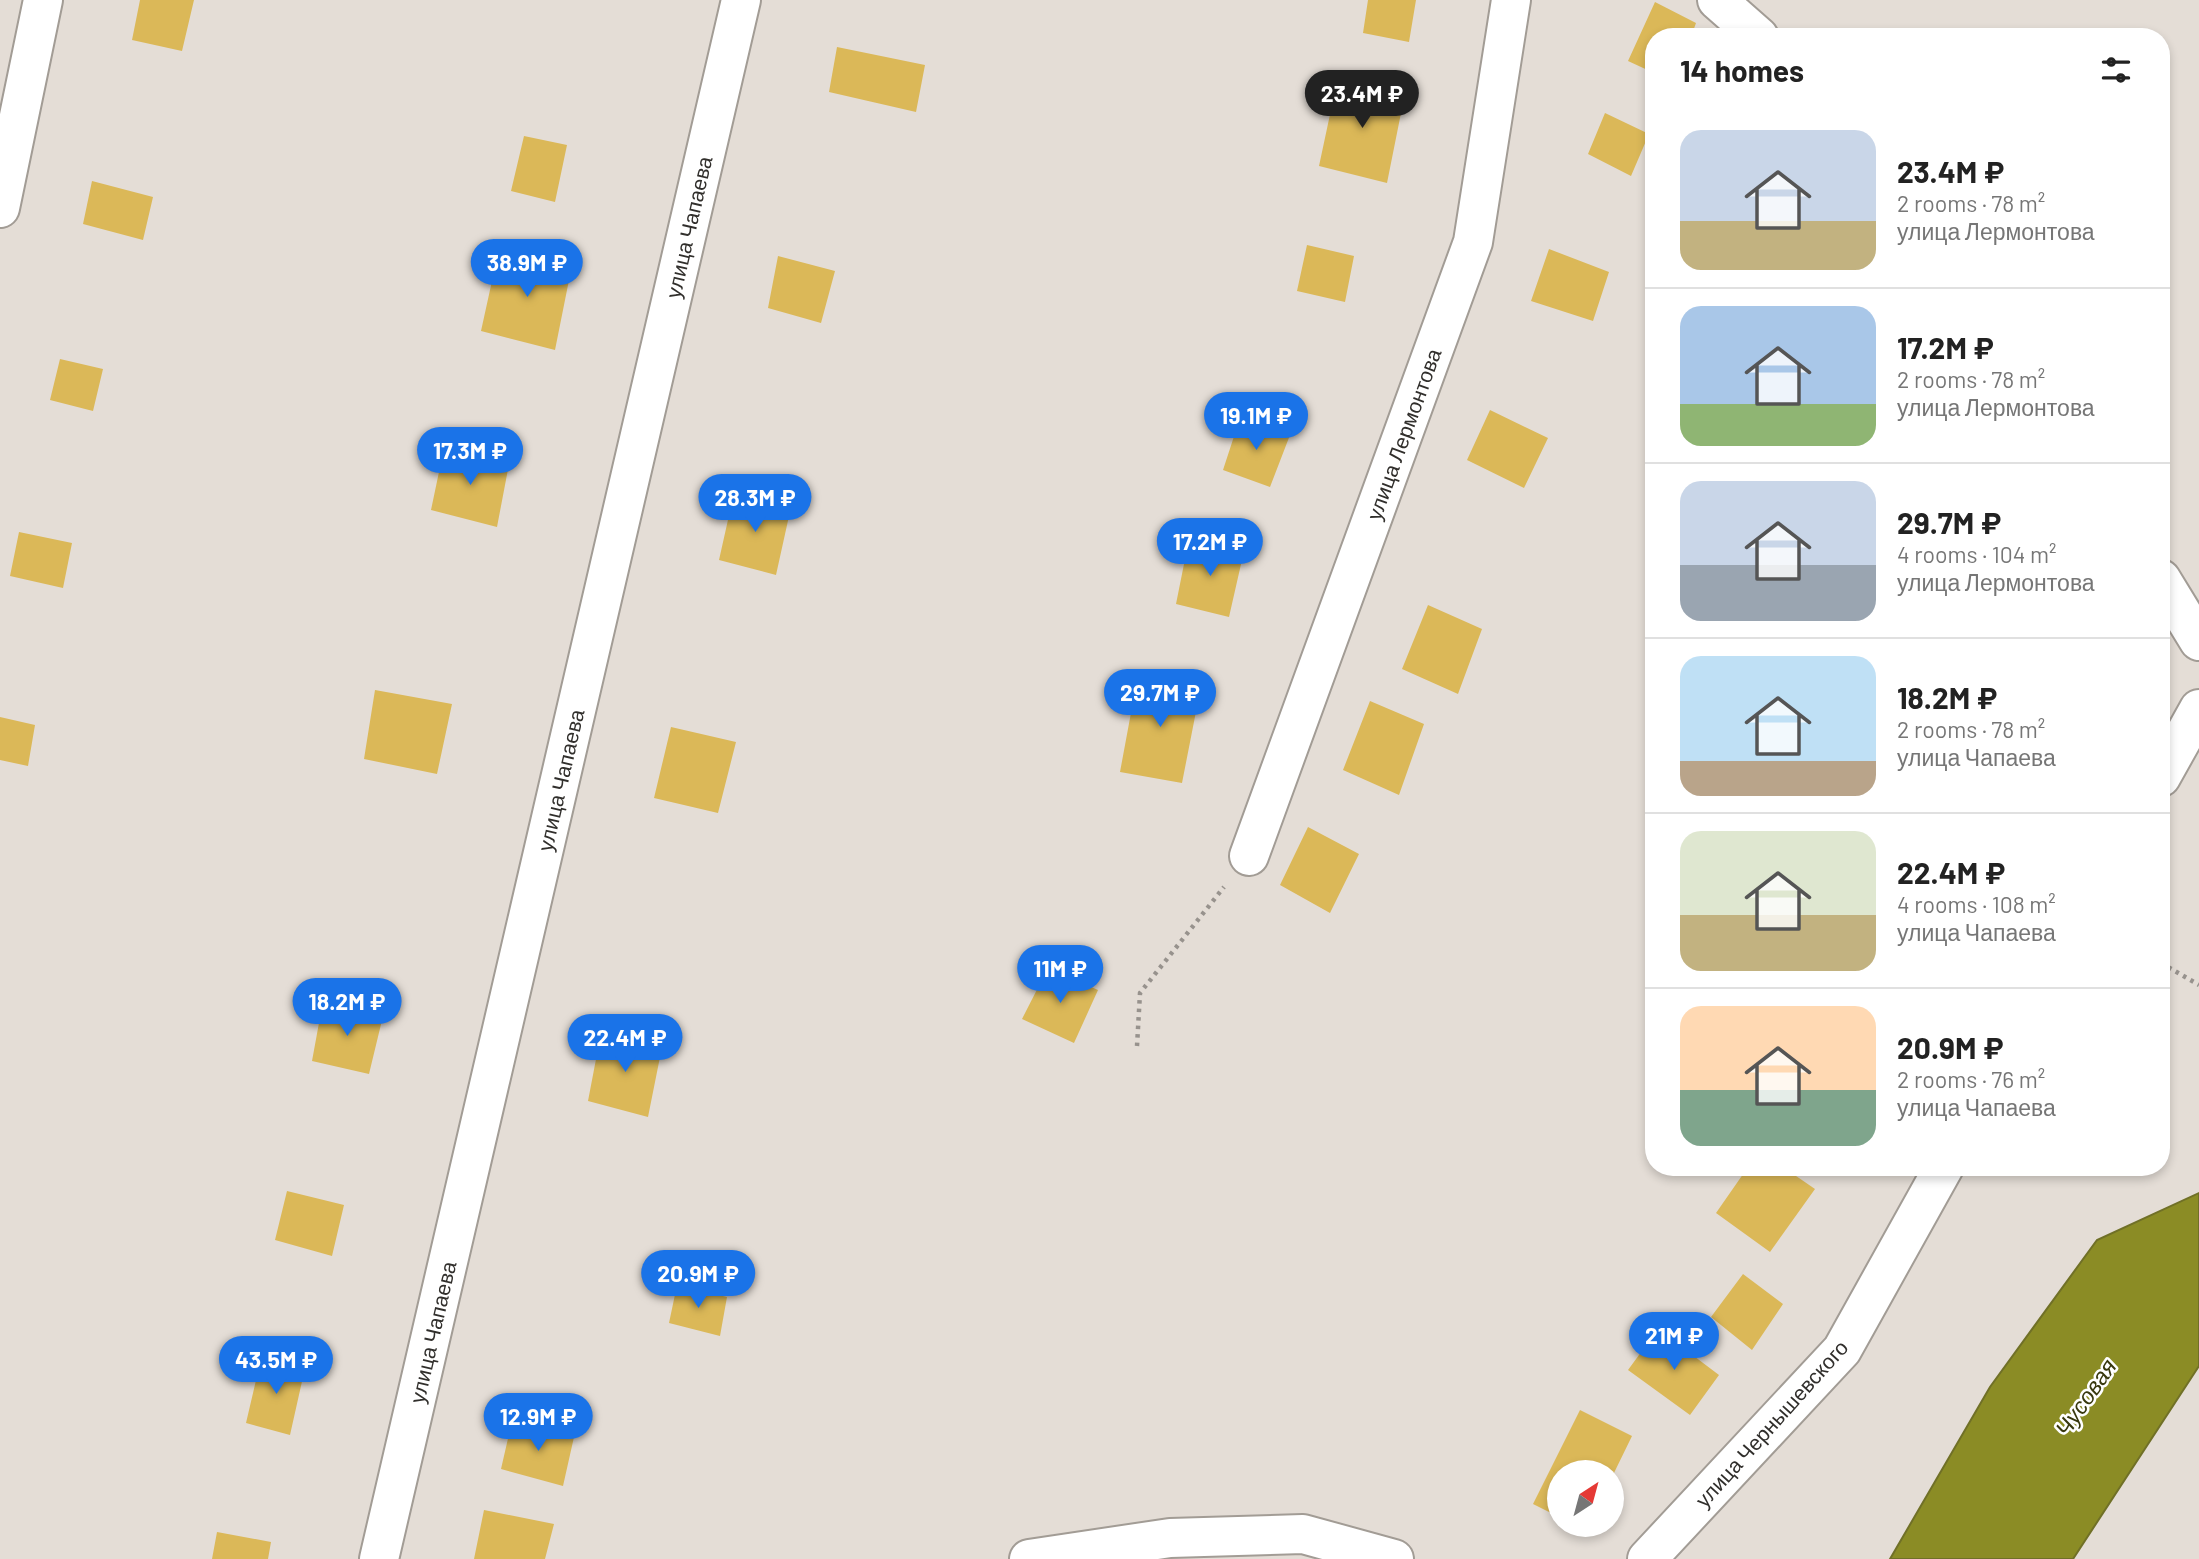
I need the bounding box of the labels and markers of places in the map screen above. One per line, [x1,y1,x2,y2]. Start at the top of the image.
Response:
pin: 23.4M ₽ [1297,71,1427,130]
pin: 38.9M ₽ [462,240,592,299]
pin: 19.1M ₽ [1191,392,1321,452]
pin: 17.3M ₽ [405,428,535,487]
pin: 28.3M ₽ [690,475,820,534]
pin: 17.2M ₽ [1145,518,1275,578]
pin: 29.7M ₽ [1095,670,1225,729]
pin: 11M ₽ [1011,946,1109,1005]
pin: 18.2M ₽ [282,978,412,1038]
pin: 22.4M ₽ [560,1014,690,1074]
pin: 20.9M ₽ [633,1250,763,1310]
pin: 21M ₽ [1625,1312,1723,1372]
pin: 43.5M ₽ [211,1336,341,1396]
pin: 12.9M ₽ [473,1394,603,1453]

